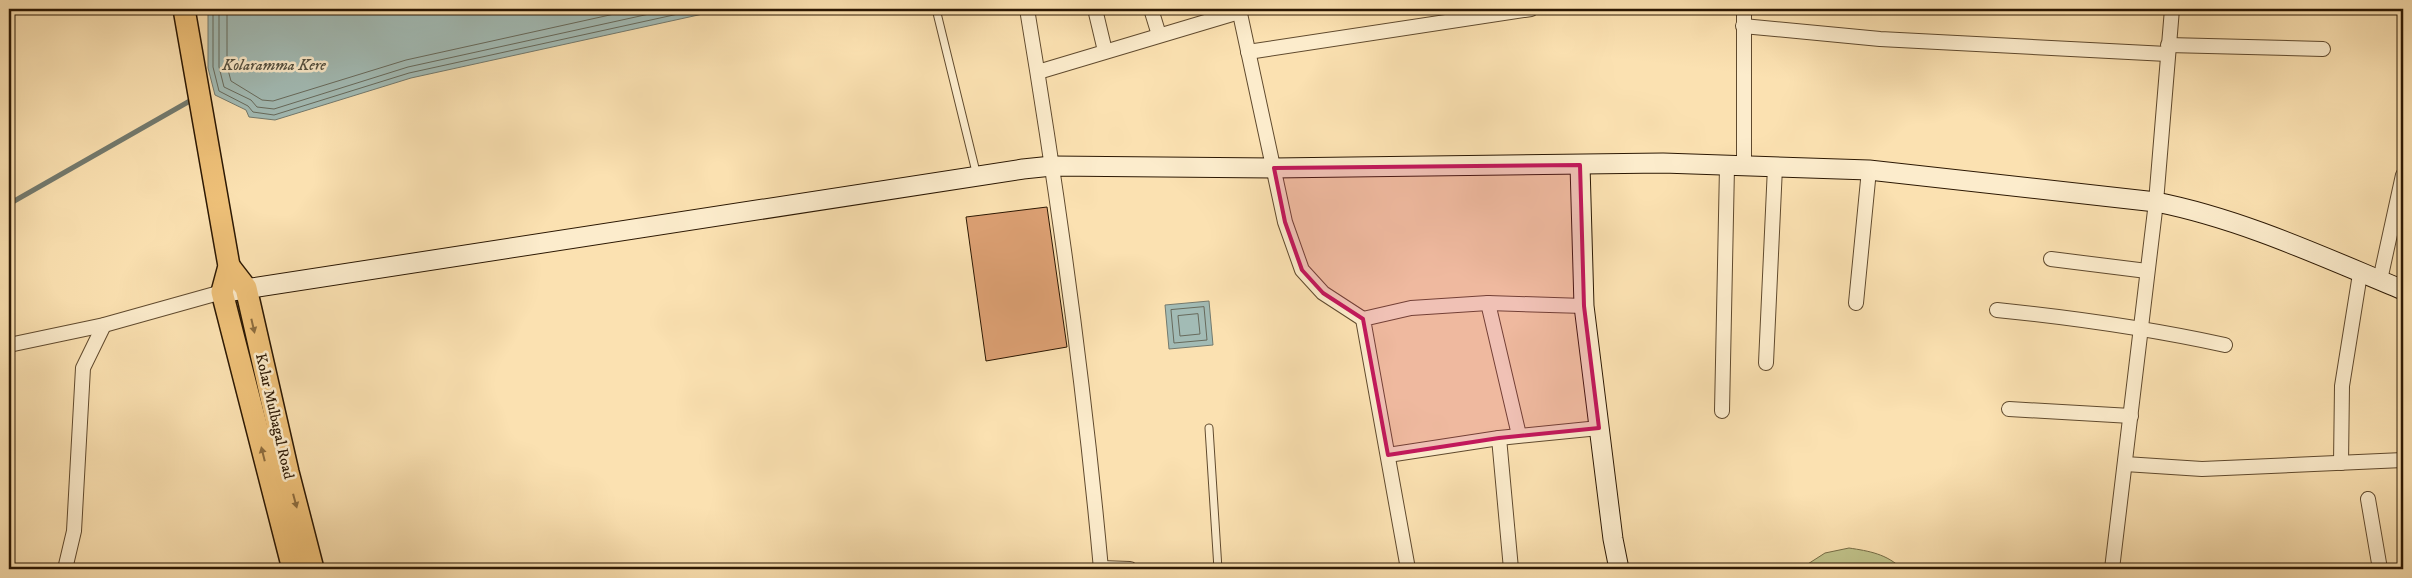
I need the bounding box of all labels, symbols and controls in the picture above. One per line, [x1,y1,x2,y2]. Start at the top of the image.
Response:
water label: Kolaramma Kere [221,55,326,75]
one-way arrow [249,318,257,333]
street label: Kolar Mulbagal Road [251,351,298,481]
one-way arrow [259,447,267,462]
one-way arrow [292,493,300,508]

